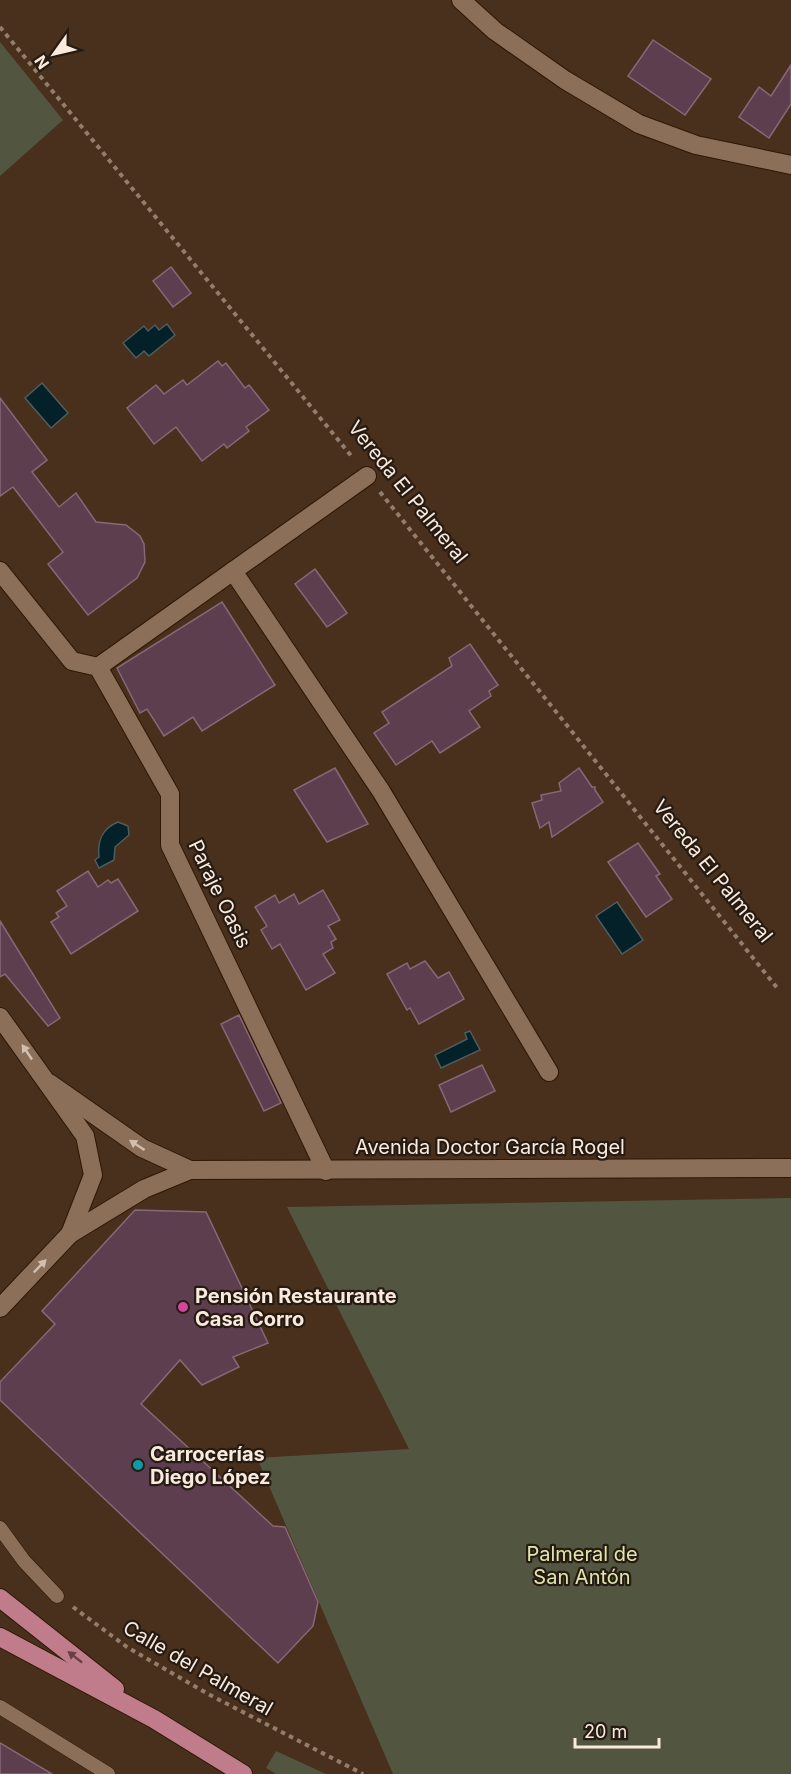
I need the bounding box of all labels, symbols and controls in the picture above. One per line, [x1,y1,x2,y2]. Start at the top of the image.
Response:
north arrow [24,24,84,84]
text: N [30,52,53,73]
street label: Vereda El Palmeral [343,416,473,568]
street label: Vereda El Palmeral [648,795,778,947]
street label: Paraje Oasis [183,836,257,952]
one-way arrow [21,1044,33,1060]
street label: Avenida Doctor García Rogel [355,1135,625,1159]
one-way arrow [129,1139,145,1150]
one-way arrow [33,1259,46,1274]
place label: Pensión Restaurante Casa Corro [195,1284,397,1331]
marker: Pensión Restaurante Casa Corro [176,1300,190,1314]
place label: Carrocerías Diego López [150,1442,271,1489]
marker: Carrocerías Diego López [131,1458,145,1472]
park label: Palmeral de San Antón [526,1542,638,1589]
street label: Calle del Palmeral [119,1615,277,1721]
one-way arrow [67,1651,83,1664]
scale bar [575,1711,659,1749]
text: 20 m [584,1721,627,1742]

